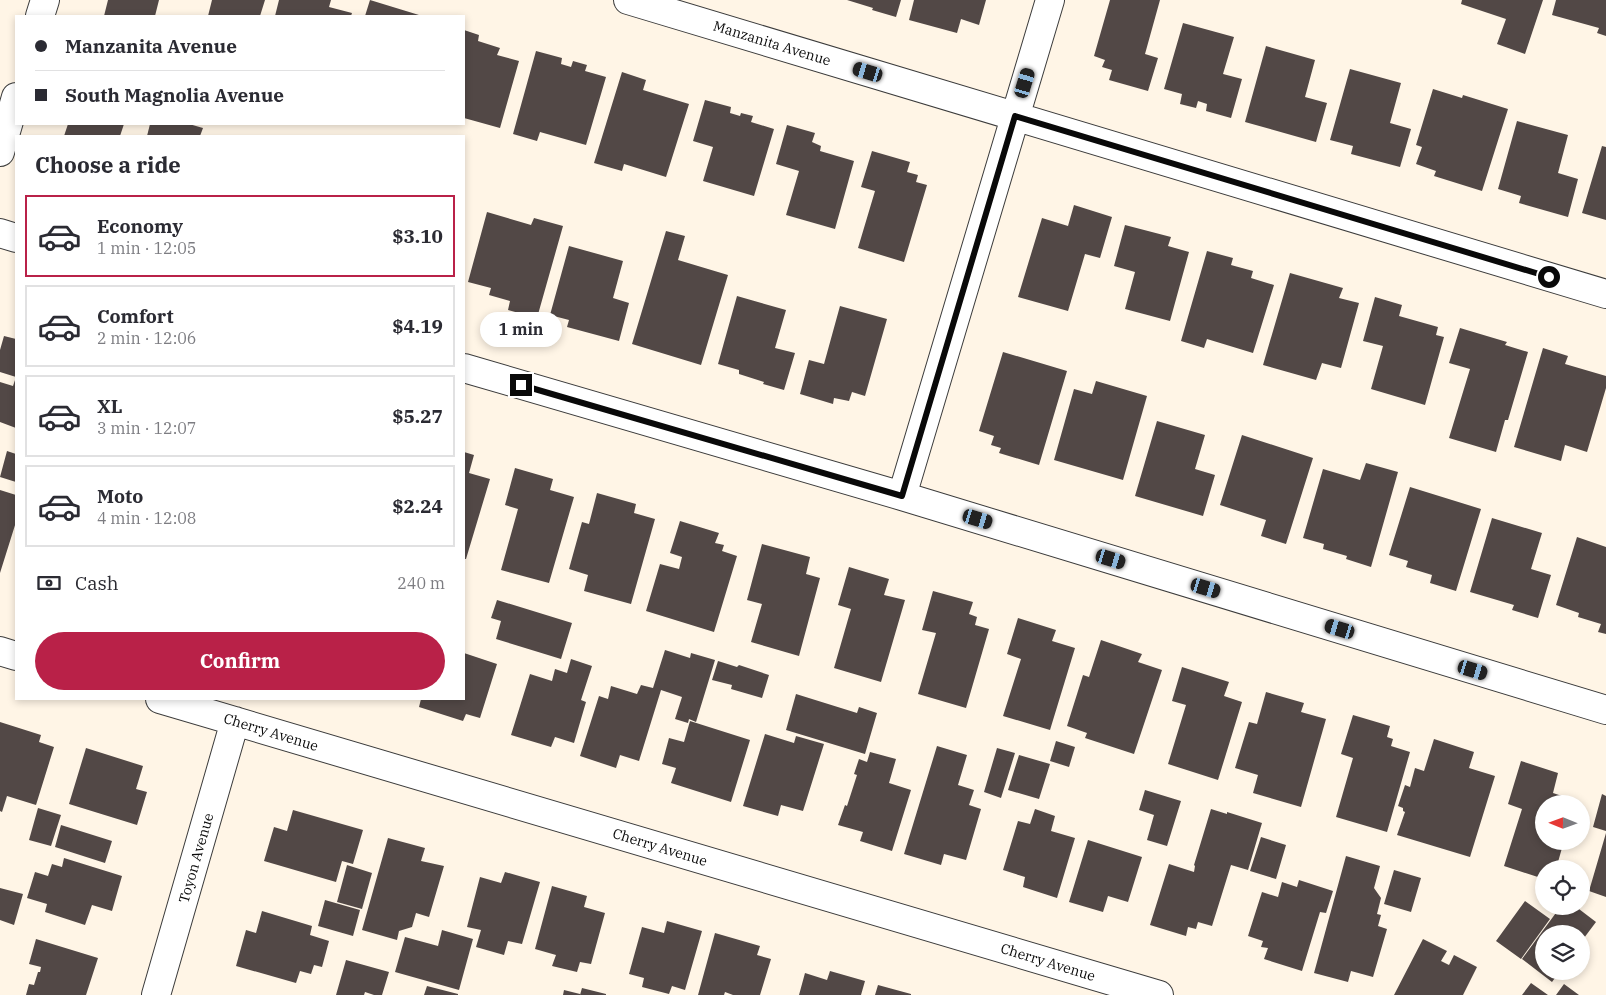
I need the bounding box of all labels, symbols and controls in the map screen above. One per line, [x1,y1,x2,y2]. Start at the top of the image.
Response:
street label: Manzanita Avenue [711,17,833,69]
text: Manzanita Avenue [65,34,237,58]
car [851,60,884,84]
car [1013,66,1036,100]
text: South Magnolia Avenue [65,83,284,107]
text: Choose a ride [35,150,181,179]
icon: car [37,214,82,259]
text: Economy [97,214,183,238]
text: $3.10 [392,224,443,248]
text: 1 min · 12:05 [97,238,196,258]
route start [1538,266,1560,288]
icon: car [37,304,82,349]
text: Comfort [97,304,174,328]
callout: 1 min [480,312,562,348]
text: $4.19 [392,314,443,338]
text: 1 min [499,319,543,339]
text: 2 min · 12:06 [97,328,196,348]
route end [510,374,532,396]
icon: car [37,394,82,439]
text: XL [97,394,123,418]
text: $5.27 [392,404,443,428]
text: 3 min · 12:07 [97,418,196,438]
icon: car [37,484,82,529]
text: Moto [97,484,143,508]
text: $2.24 [392,494,443,518]
car [961,507,994,531]
text: 4 min · 12:08 [97,508,196,528]
car [1094,547,1127,571]
icon: cash [35,569,63,597]
text: Cash [75,571,119,595]
text: 240 m [397,573,445,593]
car [1189,576,1222,600]
car [1323,617,1356,641]
button: Confirm [35,632,445,690]
car [1456,658,1489,682]
street label: Cherry Avenue [221,709,321,755]
north arrow [1535,795,1590,850]
map controls [1535,795,1590,980]
street label: Toyon Avenue [175,811,217,905]
street label: Cherry Avenue [610,824,710,870]
button: locate [1535,860,1590,915]
button: layers [1535,925,1590,980]
street label: Cherry Avenue [998,939,1098,985]

